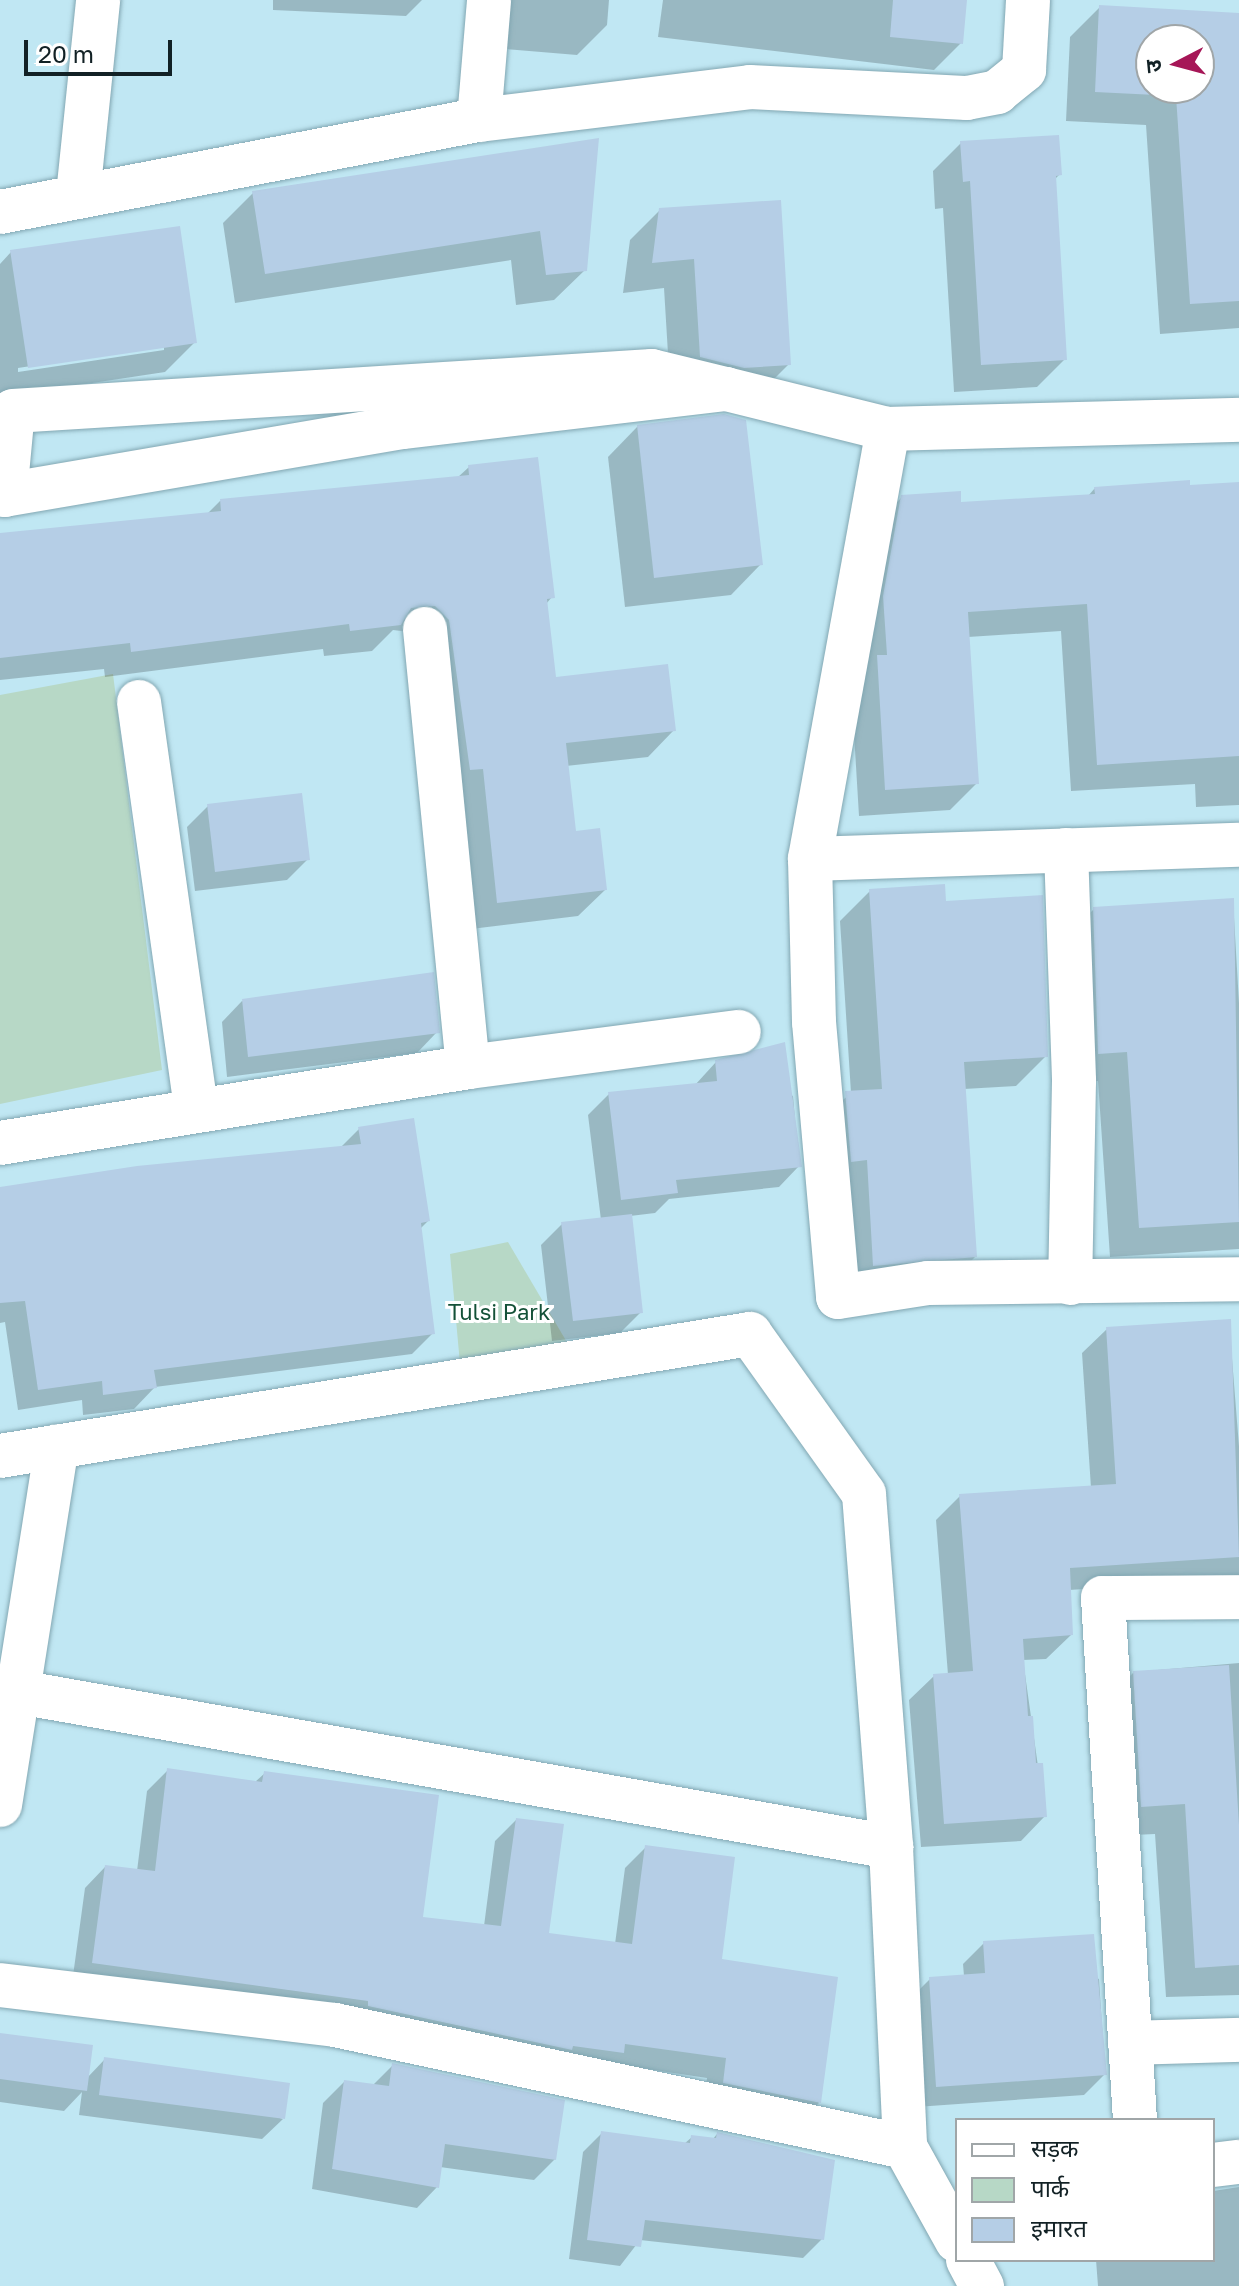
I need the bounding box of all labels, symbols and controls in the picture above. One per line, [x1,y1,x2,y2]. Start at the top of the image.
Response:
scale bar [28,24,176,74]
north arrow [1135,24,1215,104]
text: 20 m [38,39,94,68]
text: उ [1139,59,1167,74]
park label: Tulsi Park [448,1299,550,1325]
legend [955,2118,1215,2262]
text: सड़क [1031,2133,1079,2162]
text: पार्क [1031,2173,1069,2202]
text: इमारत [1031,2213,1087,2242]

